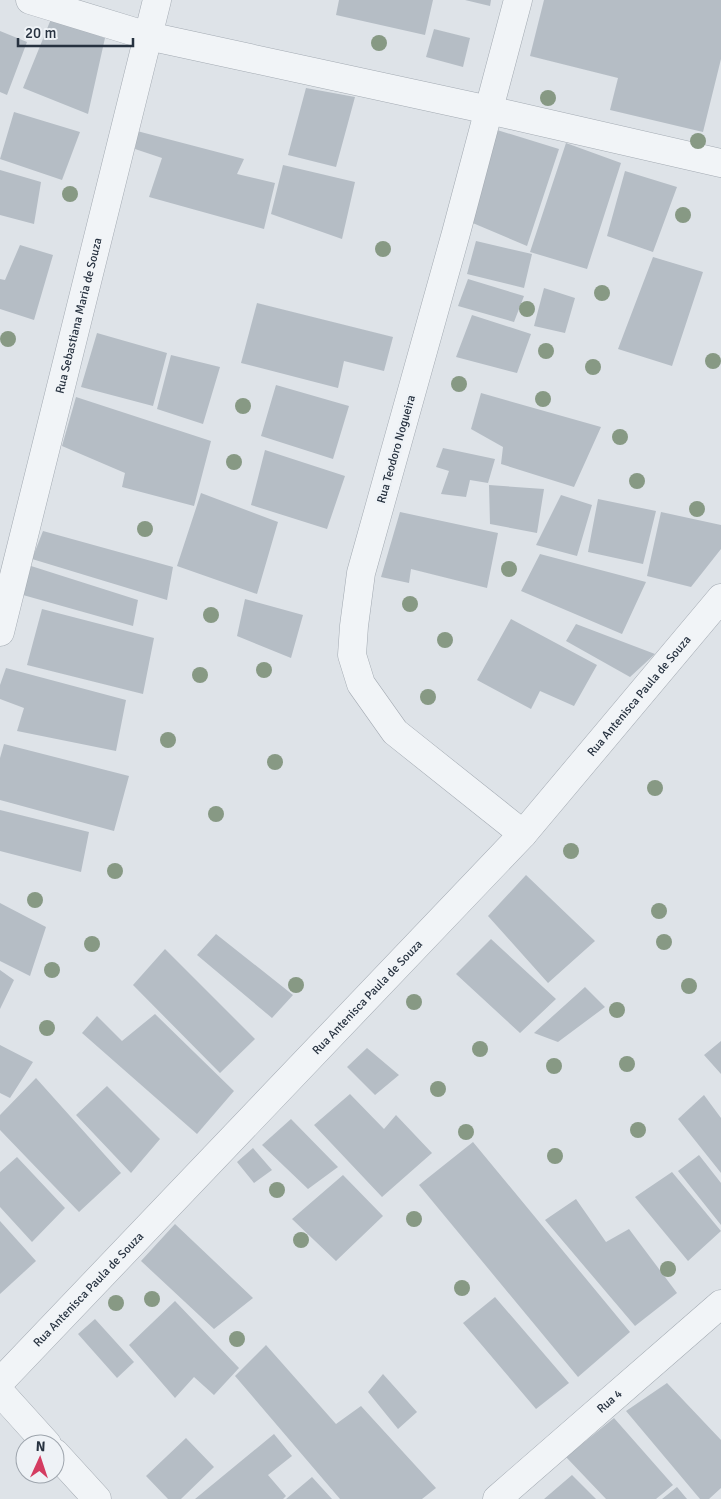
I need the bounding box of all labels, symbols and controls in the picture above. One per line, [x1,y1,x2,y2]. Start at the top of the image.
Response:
scale bar [18,15,132,47]
text: 20 m [25,24,56,42]
street label: Rua Sebastiana Maria de Souza [53,236,106,395]
street label: Rua Teodoro Nogueira [374,393,419,505]
street label: Rua Antenisca Paula de Souza [584,633,694,760]
street label: Rua Antenisca Paula de Souza [309,937,426,1058]
street label: Rua Antenisca Paula de Souza [30,1229,147,1350]
street label: Rua 4 [594,1386,626,1417]
north arrow [15,1434,65,1484]
text: N [35,1438,46,1455]

